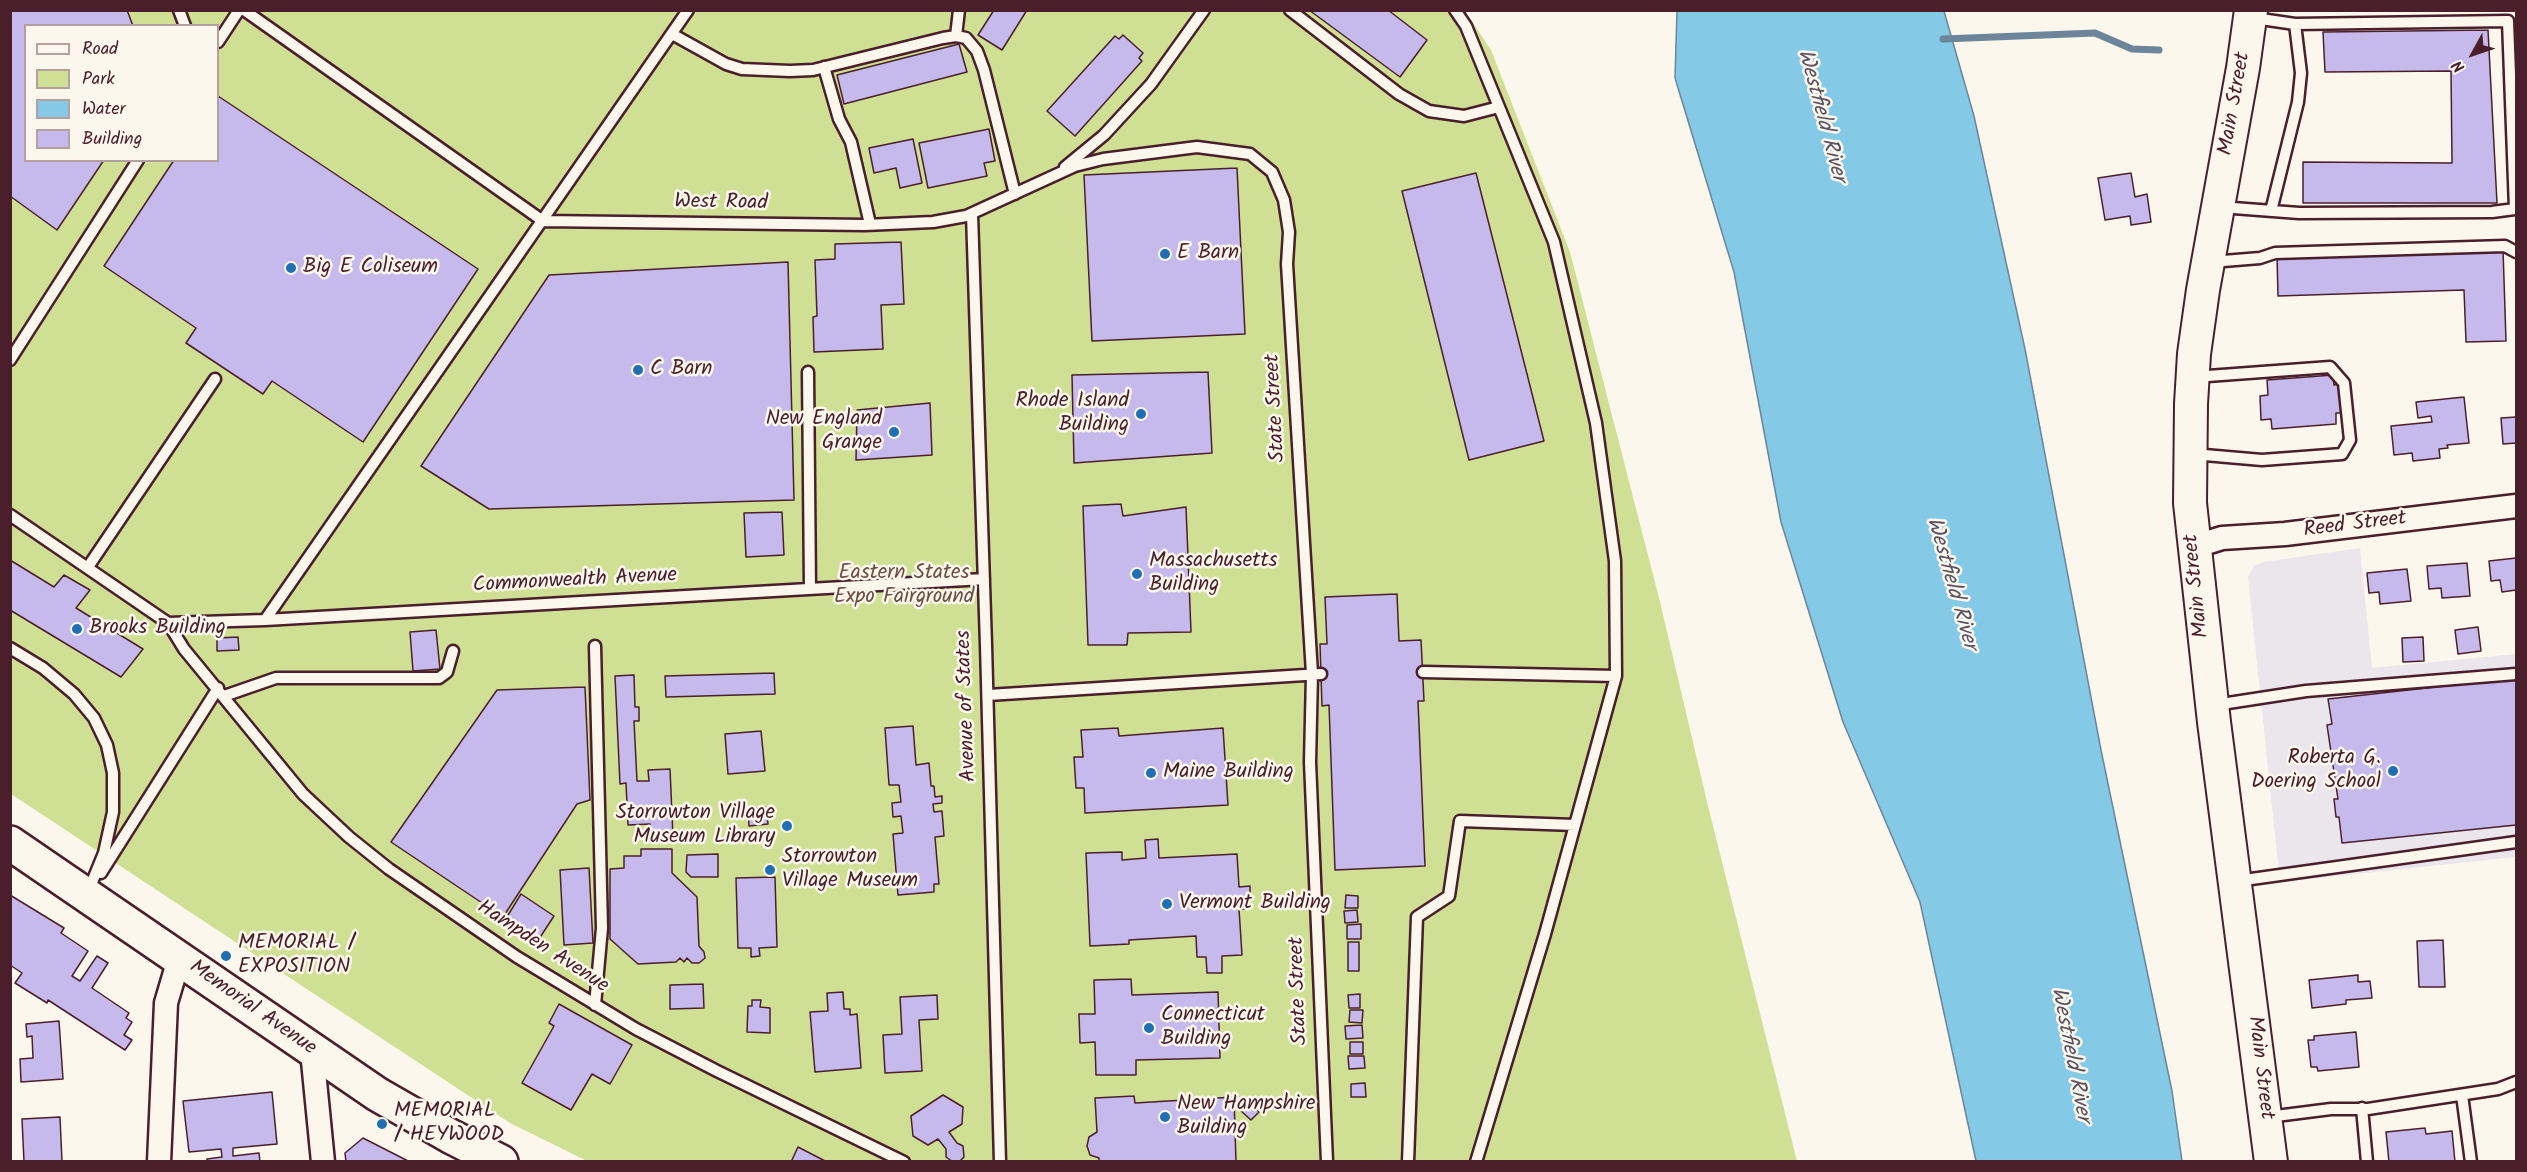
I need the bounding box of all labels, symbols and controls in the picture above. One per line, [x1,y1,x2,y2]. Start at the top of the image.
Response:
legend [24,24,219,162]
north arrow [2443,24,2503,84]
text: Road [82,35,118,64]
water label: Westfield River [1790,47,1850,185]
street label: Main Street [2215,50,2257,158]
text: N [2446,54,2472,78]
text: Park [82,65,115,94]
text: Water [82,95,126,124]
text: Building [82,125,142,154]
street label: West Road [674,191,768,217]
place label: E Barn [1177,241,1239,267]
marker: E Barn [1158,247,1172,261]
place label: Big E Coliseum [303,255,438,281]
marker: Big E Coliseum [284,261,298,275]
street label: State Street [1262,353,1292,463]
place label: C Barn [650,357,712,383]
marker: C Barn [631,363,645,377]
place label: Rhode Island Building [1015,389,1129,439]
place label: New England Grange [766,407,882,457]
marker: Rhode Island Building [1134,407,1148,421]
marker: New England Grange [887,425,901,439]
street label: Reed Street [2302,507,2408,545]
water label: Westfield River [1919,515,1981,653]
street label: Main Street [2180,533,2216,639]
place label: Massachusetts Building [1149,549,1277,599]
park label: Eastern States Expo Fairground [834,561,974,611]
street label: Commonwealth Avenue [472,564,678,600]
marker: Massachusetts Building [1130,567,1144,581]
place label: Brooks Building [89,616,226,642]
marker: Brooks Building [70,622,84,636]
street label: Avenue of States [953,630,983,782]
place label: Roberta G. Doering School [2251,746,2381,796]
place label: Maine Building [1163,760,1294,786]
marker: Roberta G. Doering School [2386,764,2400,778]
marker: Maine Building [1144,766,1158,780]
place label: Storrowton Village Museum Library [616,801,775,851]
marker: Storrowton Village Museum Library [780,819,794,833]
place label: Storrowton Village Museum [782,845,918,895]
marker: Storrowton Village Museum [763,863,777,877]
place label: Vermont Building [1179,891,1331,917]
street label: Hampden Avenue [471,896,613,1000]
marker: Vermont Building [1160,897,1174,911]
place label: MEMORIAL / EXPOSITION [238,931,355,981]
street label: State Street [1286,936,1314,1046]
marker: MEMORIAL / EXPOSITION [219,949,233,963]
street label: Memorial Avenue [184,956,320,1062]
water label: Westfield River [2043,986,2095,1124]
place label: Connecticut Building [1161,1003,1265,1053]
street label: Main Street [2240,1015,2278,1121]
marker: Connecticut Building [1142,1021,1156,1035]
place label: New Hampshire Building [1177,1092,1315,1142]
place label: MEMORIAL / HEYWOOD [394,1099,504,1149]
marker: New Hampshire Building [1158,1110,1172,1124]
marker: MEMORIAL / HEYWOOD [375,1117,389,1131]

